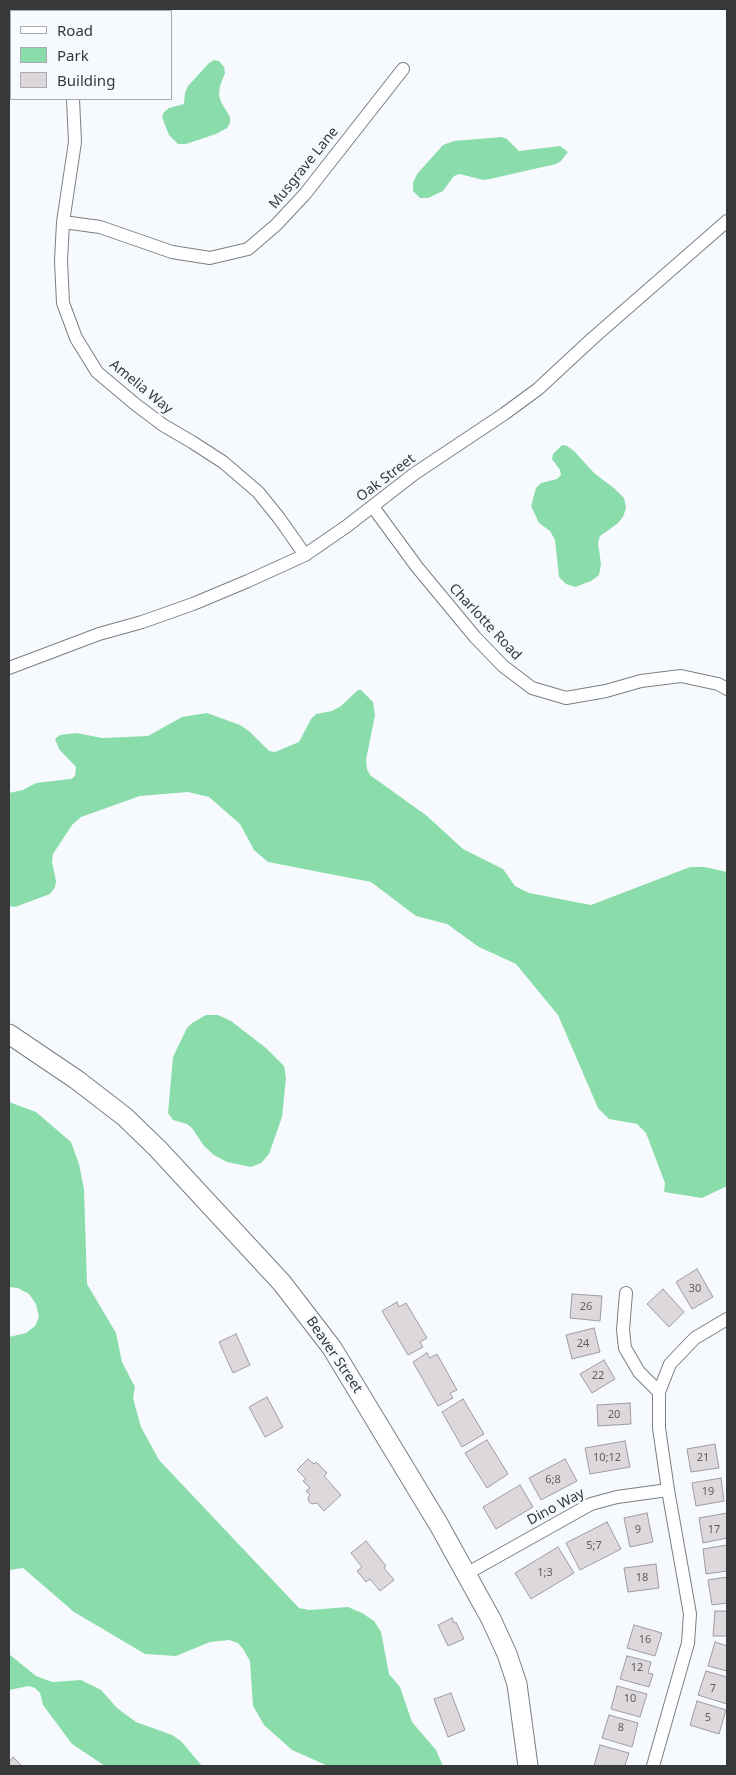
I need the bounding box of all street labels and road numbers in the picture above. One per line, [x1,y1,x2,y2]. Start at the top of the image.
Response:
street label: Musgrave Lane [266,124,342,212]
street label: Amelia Way [106,356,176,418]
street label: Oak Street [353,451,419,505]
street label: Charlotte Road [445,580,525,664]
street label: Beaver Street [302,1314,366,1396]
street label: Dino Way [525,1485,587,1529]

